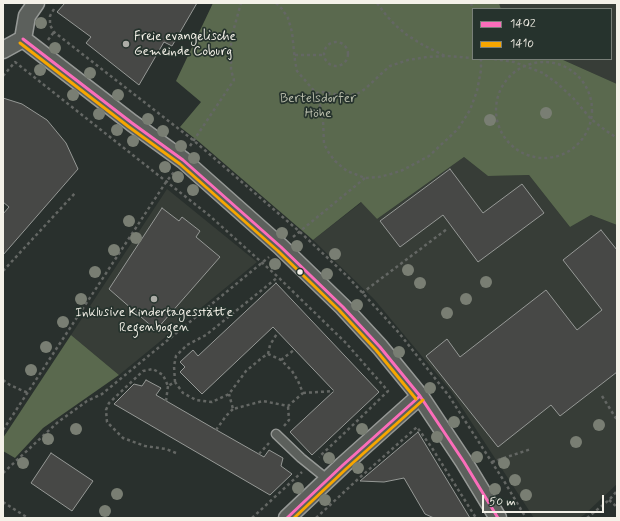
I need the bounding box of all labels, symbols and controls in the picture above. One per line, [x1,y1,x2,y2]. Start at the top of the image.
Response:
legend [472,8,612,60]
text: 1402 [510,16,536,32]
place label: Freie evangelische Gemeinde Coburg [134,29,236,60]
text: 1410 [510,36,534,52]
marker: Freie evangelische Gemeinde Coburg [121,39,131,49]
park label: Bertelsdorfer Höhe [280,91,356,122]
unlabelled marker [295,267,305,277]
marker: Inklusive Kindertagesstätte Regenbogen [149,294,159,304]
place label: Inklusive Kindertagesstätte Regenbogen [75,305,233,336]
scale bar [484,487,606,513]
text: 50 m [489,494,516,510]

